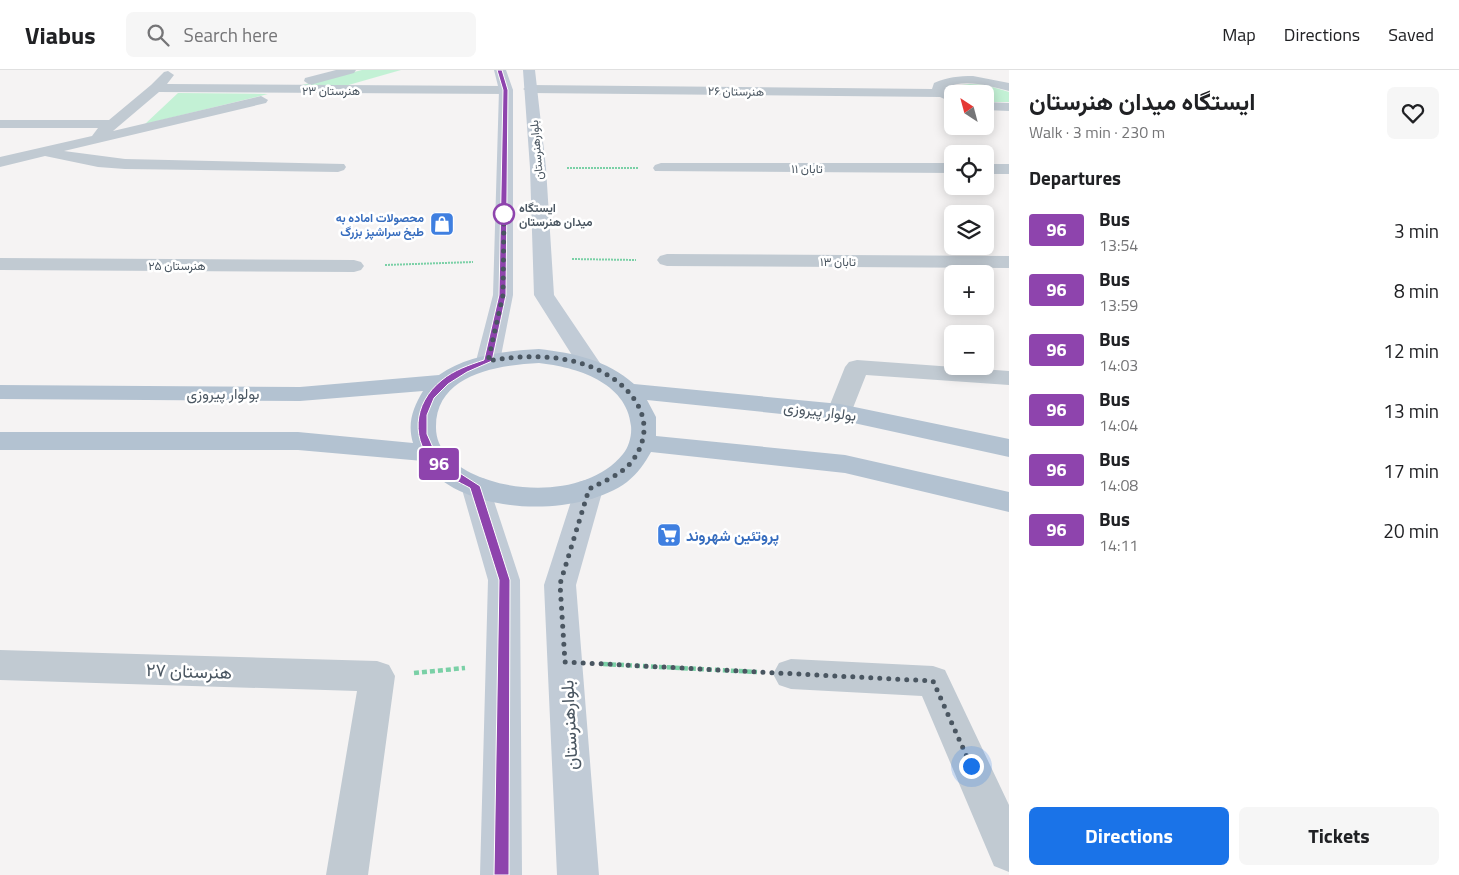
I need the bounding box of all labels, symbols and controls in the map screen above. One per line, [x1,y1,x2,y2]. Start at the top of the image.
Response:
search box [126,12,476,57]
text: Viabus [25,17,96,53]
text: Search here [184,20,278,49]
icon: search [144,21,172,49]
text: Map [1222,21,1256,48]
text: Directions [1284,21,1360,48]
text: Saved [1388,21,1434,48]
street label: هنرستان ۲۳ [302,81,360,100]
street label: هنرستان ۲۶ [708,81,764,101]
text: ایستگاه میدان هنرستان [1029,83,1255,119]
north arrow [944,85,994,135]
map controls [944,85,994,375]
button: heart [1387,87,1439,139]
street label: بلوارهنرستان [524,119,548,181]
text: Walk · 3 min · 230 m [1029,120,1165,144]
button: locate [944,145,994,195]
street label: تابان ۱۱ [791,159,823,178]
text: Departures [1029,163,1121,192]
place label: ایستگاه میدان هنرستان [519,198,593,231]
marker: ایستگاه میدان هنرستان [493,203,515,225]
text: Bus [1099,204,1130,233]
button: layers [944,205,994,255]
place label: محصولات اماده به طبخ سراشپز بزرگ [336,208,424,241]
shop icon: محصولات اماده به طبخ سراشپز بزرگ [429,211,455,237]
text: 96 [1046,216,1067,243]
text: 3 min [1394,216,1439,245]
text: 13:54 [1099,233,1138,257]
street label: تابان ۱۳ [820,252,856,271]
street label: هنرستان ۲۵ [148,256,206,275]
text: Bus [1099,264,1130,293]
button: + [944,265,994,315]
text: 96 [1046,276,1067,303]
text: 8 min [1394,276,1439,305]
text: 13:59 [1099,293,1138,317]
text: Bus [1099,324,1130,353]
button: − [944,325,994,375]
text: 96 [1046,336,1067,363]
text: 12 min [1383,336,1439,365]
text: 14:03 [1099,353,1138,377]
street label: بولوار پیروزی [186,382,260,405]
text: Bus [1099,384,1130,413]
street label: بولوار پیروزی [782,395,858,427]
text: 96 [1046,396,1067,423]
text: 13 min [1383,396,1439,425]
text: 14:04 [1099,413,1138,437]
text: Bus [1099,444,1130,473]
line badge: 96 [416,448,462,480]
text: 96 [429,450,449,477]
text: 96 [1046,456,1067,483]
text: 17 min [1383,456,1439,485]
text: 14:08 [1099,473,1138,497]
text: Bus [1099,504,1130,533]
text: 96 [1046,516,1067,543]
text: 20 min [1383,516,1439,545]
supermarket icon: پروتئین شهروند [656,522,682,548]
place label: پروتئین شهروند [686,524,779,547]
text: 14:11 [1099,533,1138,557]
street label: هنرستان ۲۷ [146,656,232,686]
street label: بلوارهنرستان [553,679,585,771]
your location [959,754,984,779]
button: Directions [1029,807,1229,865]
button: Tickets [1239,807,1439,865]

